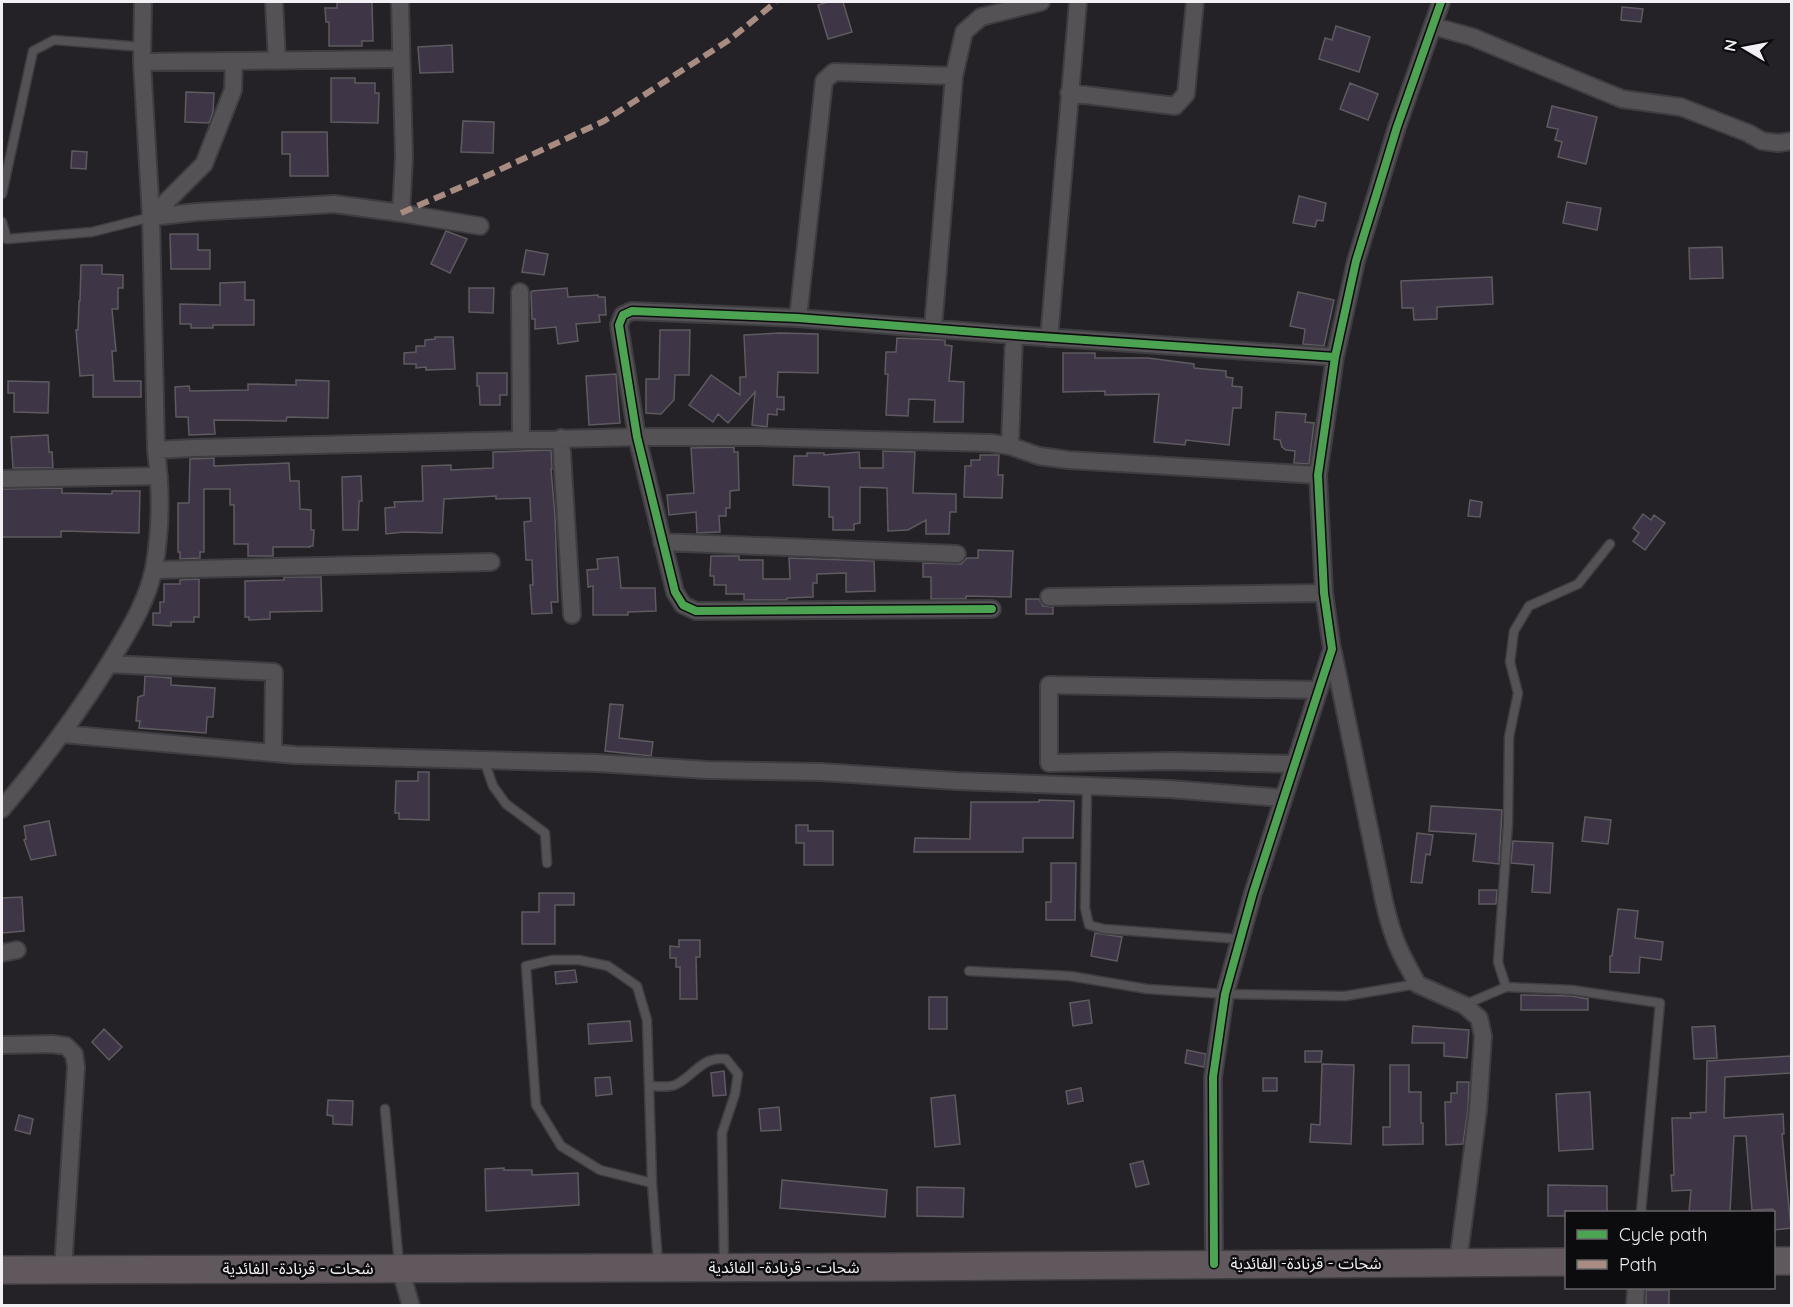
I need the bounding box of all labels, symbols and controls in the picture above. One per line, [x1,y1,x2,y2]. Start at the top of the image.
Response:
north arrow [1715,18,1775,78]
text: N [1719,38,1741,53]
legend [1565,1211,1775,1289]
text: Cycle path [1619,1223,1707,1246]
street label: شحات - قرنادة- الفائدية [1231,1253,1381,1273]
text: Path [1619,1253,1657,1276]
street label: شحات - قرنادة- الفائدية [709,1257,859,1277]
street label: شحات - قرنادة- الفائدية [223,1258,373,1278]

